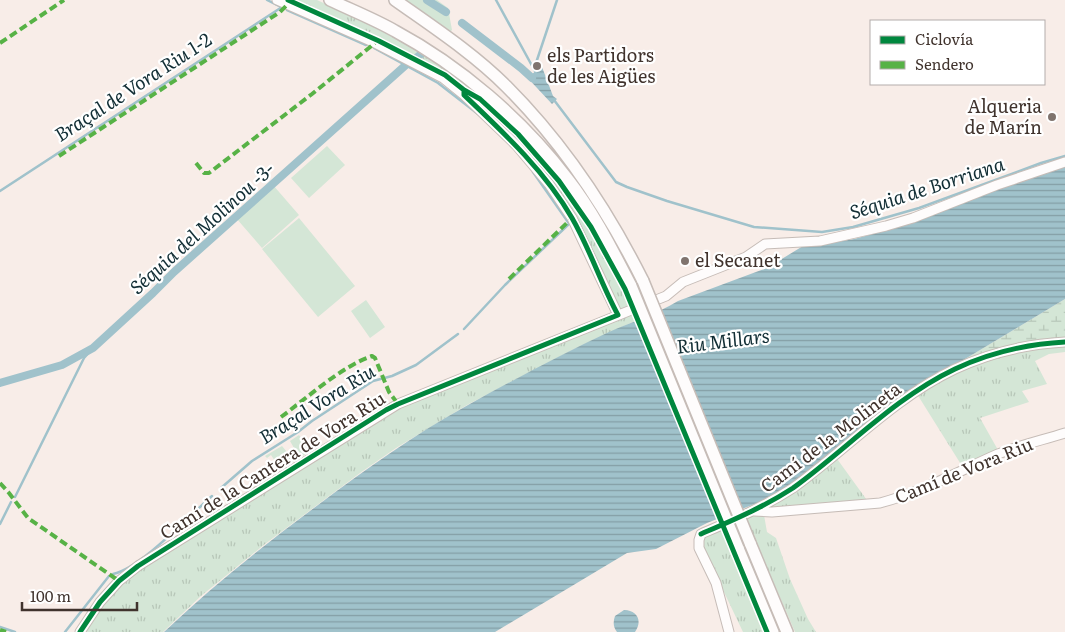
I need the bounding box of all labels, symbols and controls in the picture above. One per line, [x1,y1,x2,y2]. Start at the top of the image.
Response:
legend [870,20,1045,85]
water label: Braçal de Vora Riu 1-2 [48,25,217,148]
text: Ciclovía [915,27,974,50]
place label: els Partidors de les Aigües [547,41,655,89]
text: Sendero [915,52,974,75]
marker: els Partidors de les Aigües [531,60,543,72]
place label: Alqueria de Marín [965,92,1042,140]
marker: Alqueria de Marín [1046,111,1058,123]
water label: Séquia de Borriana [846,149,1008,225]
water label: Séquia del Molinou -3- [123,154,280,300]
place label: el Secanet [695,246,781,273]
marker: el Secanet [679,255,691,267]
water label: Riu Millars [675,320,771,360]
water label: Braçal Vora Riu [253,356,381,450]
street label: Camí de la Molineta [754,375,906,499]
street label: Camí de la Cantera de Vora Riu [154,384,390,545]
street label: Camí de Vora Riu [890,430,1037,510]
scale bar [22,580,138,612]
text: 100 m [30,584,71,607]

